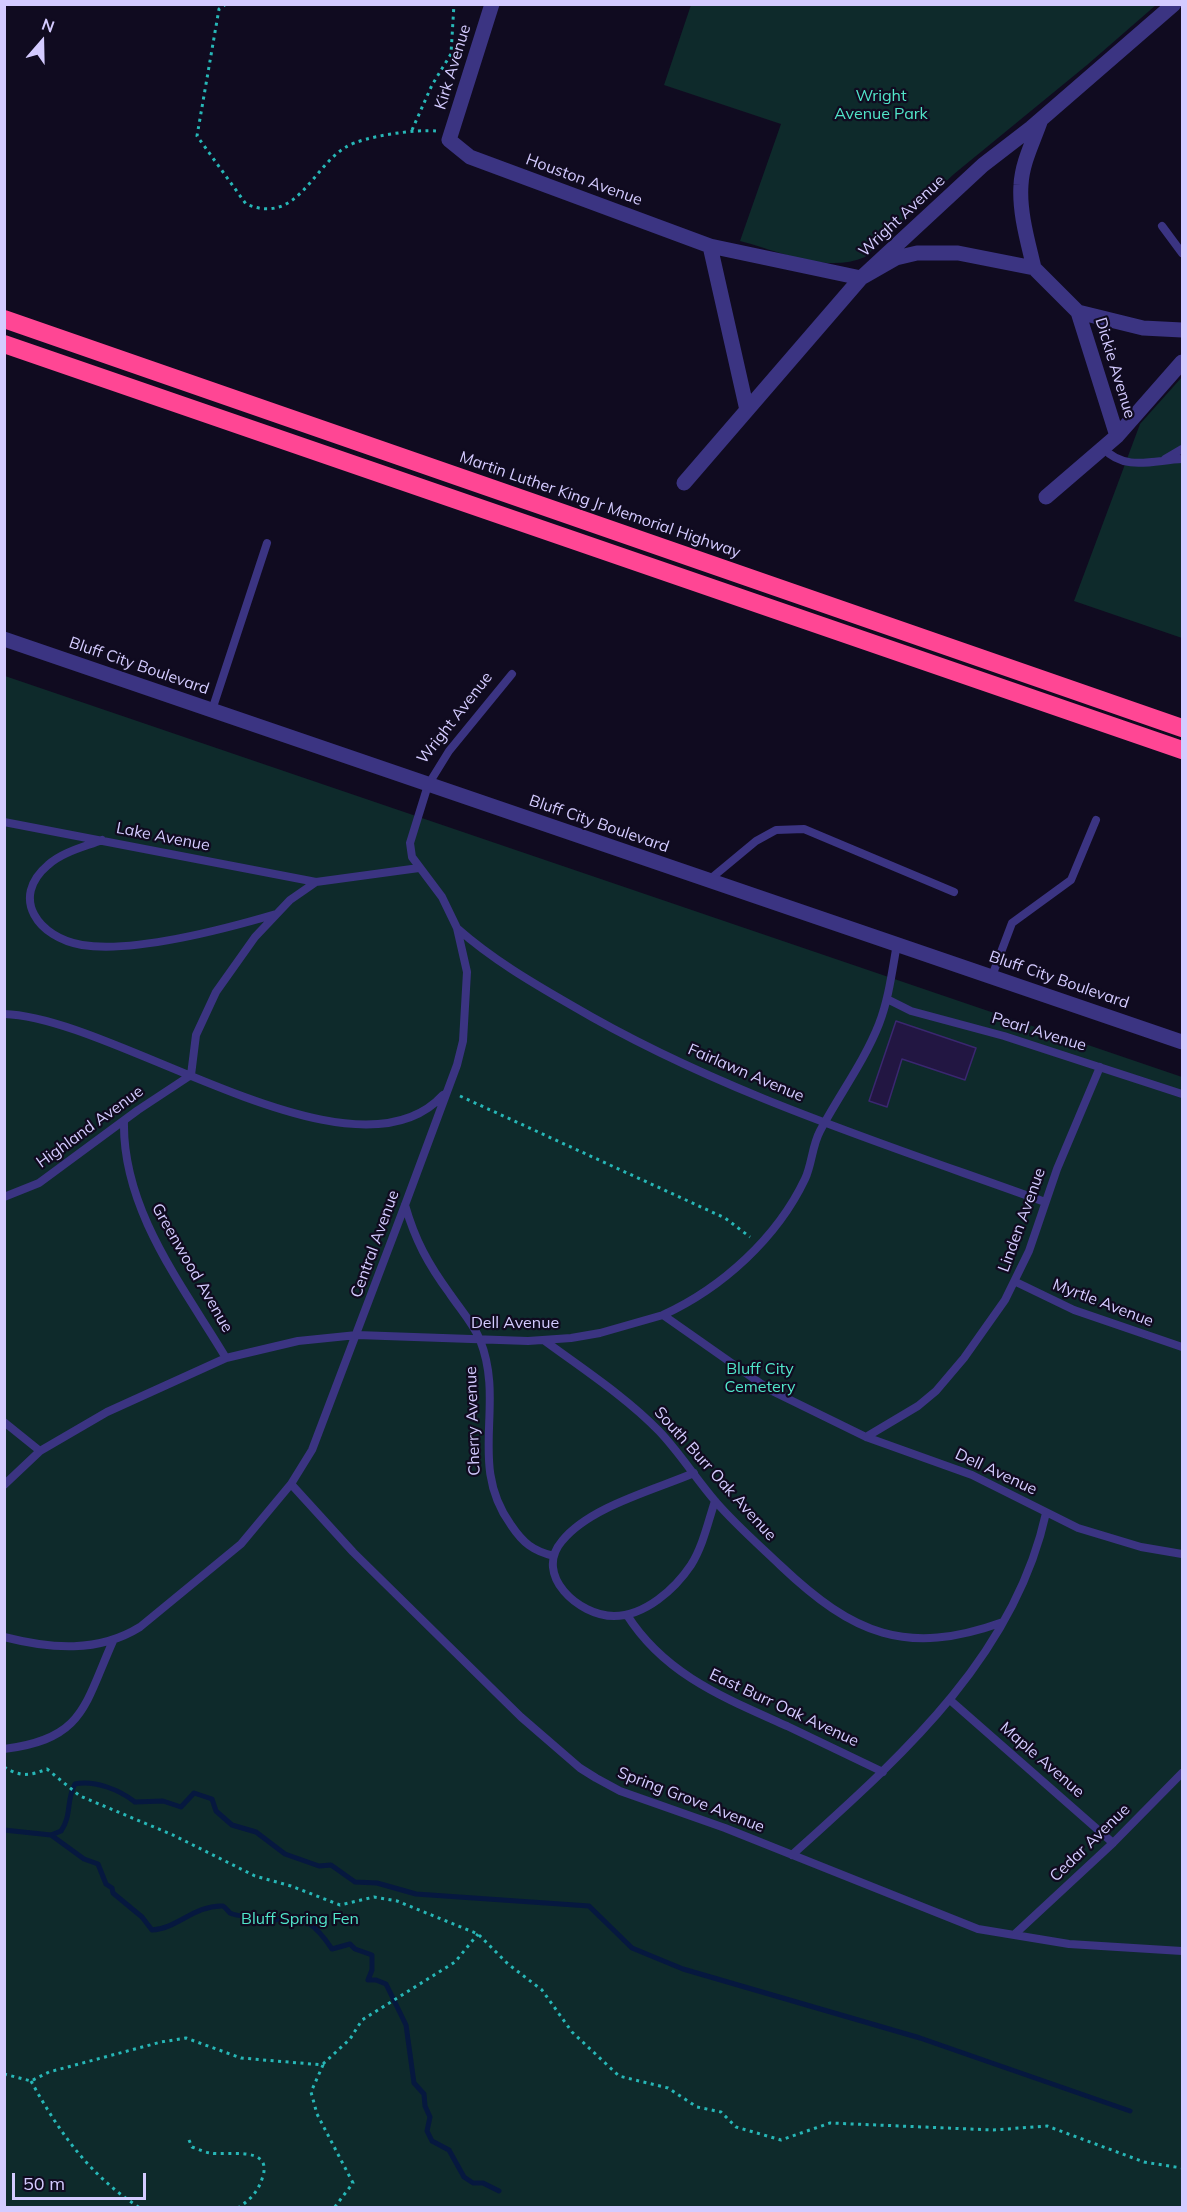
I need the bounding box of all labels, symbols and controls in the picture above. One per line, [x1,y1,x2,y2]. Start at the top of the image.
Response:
north arrow [12,12,72,72]
text: N [39,14,57,37]
street label: Kirk Avenue [431,22,475,112]
park label: Wright Avenue Park [834,86,928,124]
street label: Houston Avenue [523,150,645,210]
street label: Wright Avenue [855,171,949,261]
street label: Dickie Avenue [1091,315,1139,421]
street label: Martin Luther King Jr Memorial Highway [457,448,743,562]
street label: Bluff City Boulevard [67,633,211,699]
street label: Wright Avenue [413,668,497,768]
street label: Bluff City Boulevard [527,791,671,857]
street label: Lake Avenue [115,819,211,855]
street label: Bluff City Boulevard [987,947,1131,1013]
street label: Pearl Avenue [989,1009,1089,1055]
street label: Fairlawn Avenue [685,1040,807,1106]
street label: Highland Avenue [33,1082,147,1172]
street label: Linden Avenue [994,1165,1050,1275]
street label: Central Avenue [347,1188,403,1300]
street label: Greenwood Avenue [147,1200,237,1336]
street label: Myrtle Avenue [1050,1275,1156,1331]
street label: Dell Avenue [471,1313,559,1333]
park label: Bluff City Cemetery [725,1359,795,1397]
street label: Cherry Avenue [461,1366,485,1476]
street label: South Burr Oak Avenue [650,1403,780,1545]
street label: Dell Avenue [952,1445,1040,1499]
street label: East Burr Oak Avenue [706,1665,862,1751]
street label: Maple Avenue [996,1718,1088,1802]
street label: Spring Grove Avenue [615,1763,767,1837]
street label: Cedar Avenue [1046,1800,1134,1886]
park label: Bluff Spring Fen [241,1909,359,1929]
scale bar [15,2161,148,2199]
text: 50 m [23,2172,65,2195]

